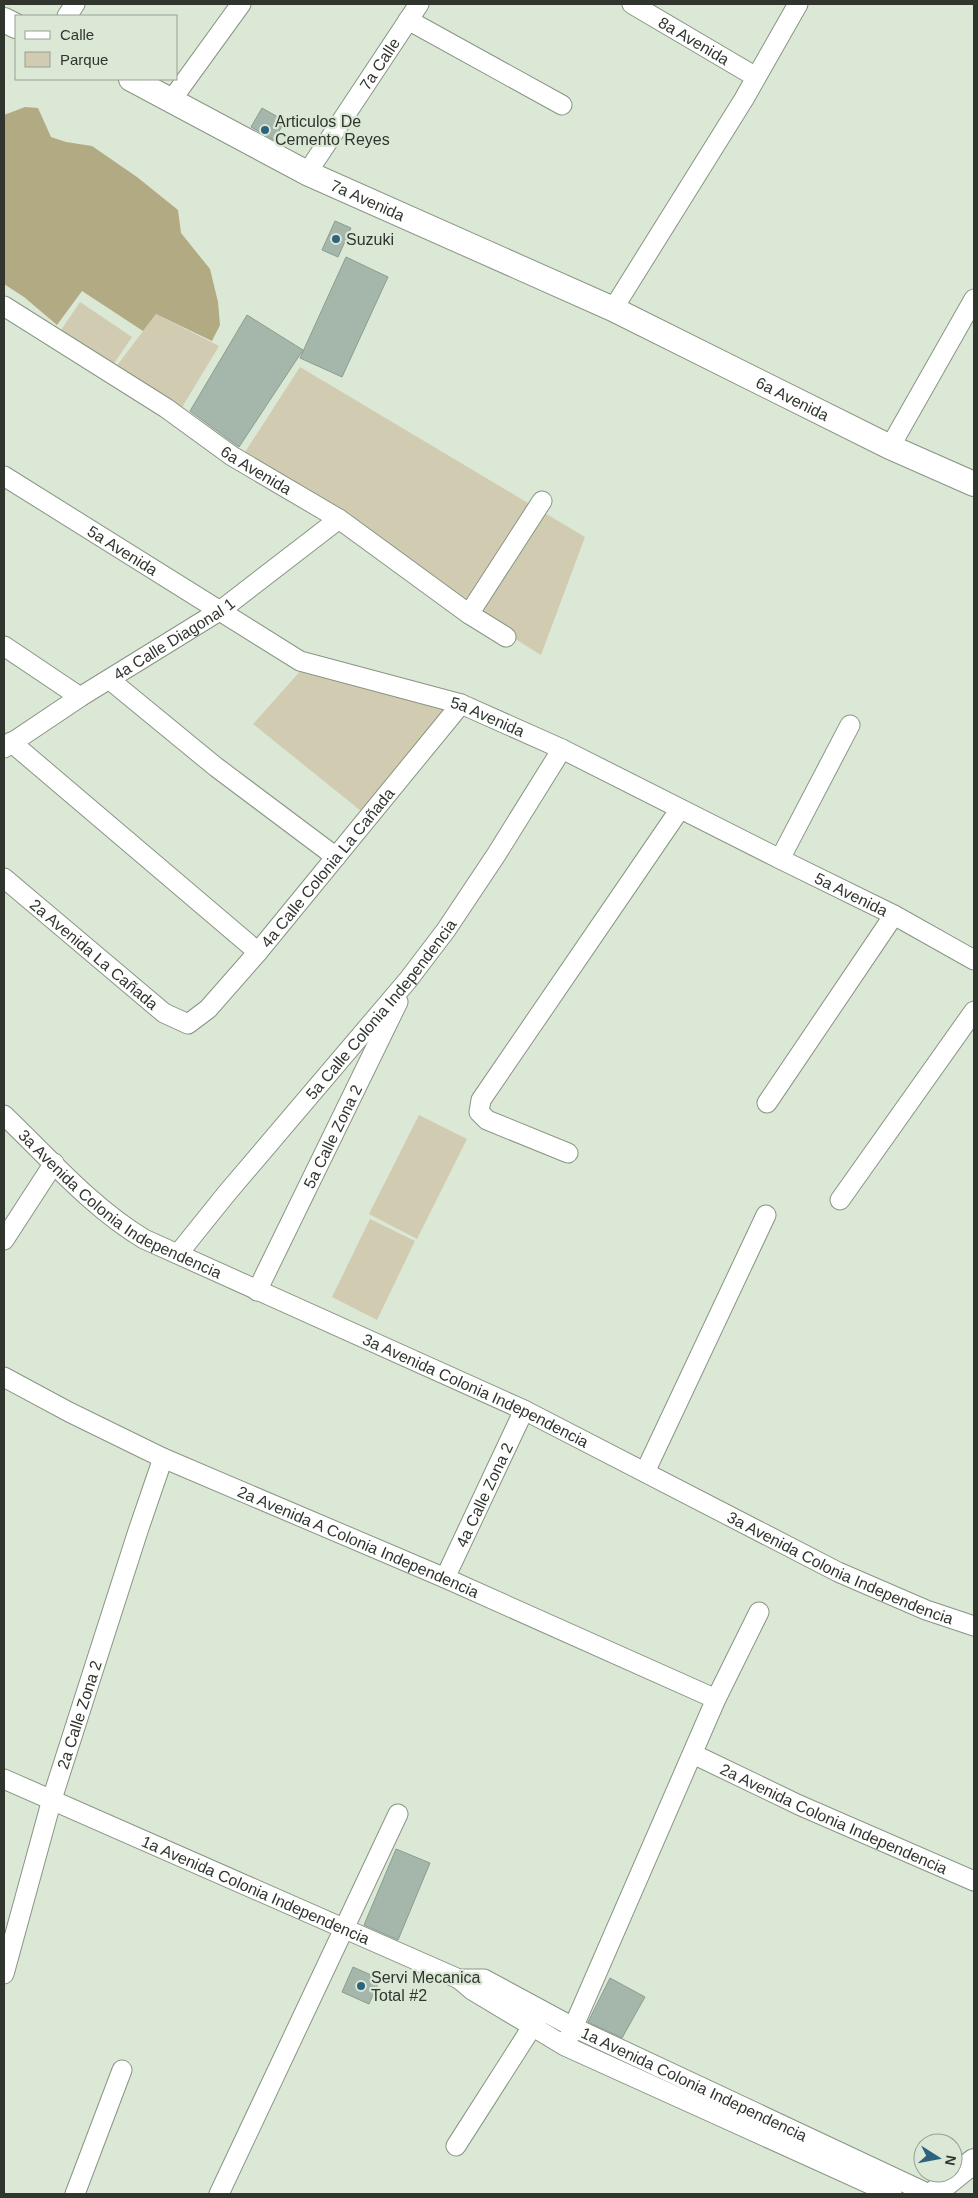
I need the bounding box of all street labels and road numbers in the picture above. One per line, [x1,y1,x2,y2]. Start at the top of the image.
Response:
street label: 8a Avenida [656,13,732,68]
street label: 7a Calle [356,35,403,93]
street label: 7a Avenida [328,176,407,224]
street label: 6a Avenida [753,373,832,424]
street label: 6a Avenida [218,442,295,498]
street label: 5a Avenida [85,522,161,578]
street label: 4a Calle Diagonal 1 [110,594,238,683]
street label: 5a Avenida [449,693,527,740]
street label: 4a Calle Colonia La Cañada [257,784,397,950]
street label: 5a Avenida [812,869,891,919]
street label: 2a Avenida La Cañada [27,895,162,1013]
street label: 5a Calle Colonia Independencia [302,916,459,1102]
street label: 5a Calle Zona 2 [300,1082,365,1191]
street label: 3a Avenida Colonia Independencia [15,1126,224,1281]
street label: 3a Avenida Colonia Independencia [360,1330,591,1450]
street label: 4a Calle Zona 2 [452,1440,516,1550]
street label: 2a Avenida A Colonia Independencia [235,1482,482,1601]
street label: 3a Avenida Colonia Independencia [725,1508,956,1627]
street label: 2a Calle Zona 2 [54,1658,104,1771]
street label: 2a Avenida Colonia Independencia [718,1760,950,1877]
street label: 1a Avenida Colonia Independencia [139,1832,372,1947]
street label: 1a Avenida Colonia Independencia [579,2024,810,2144]

